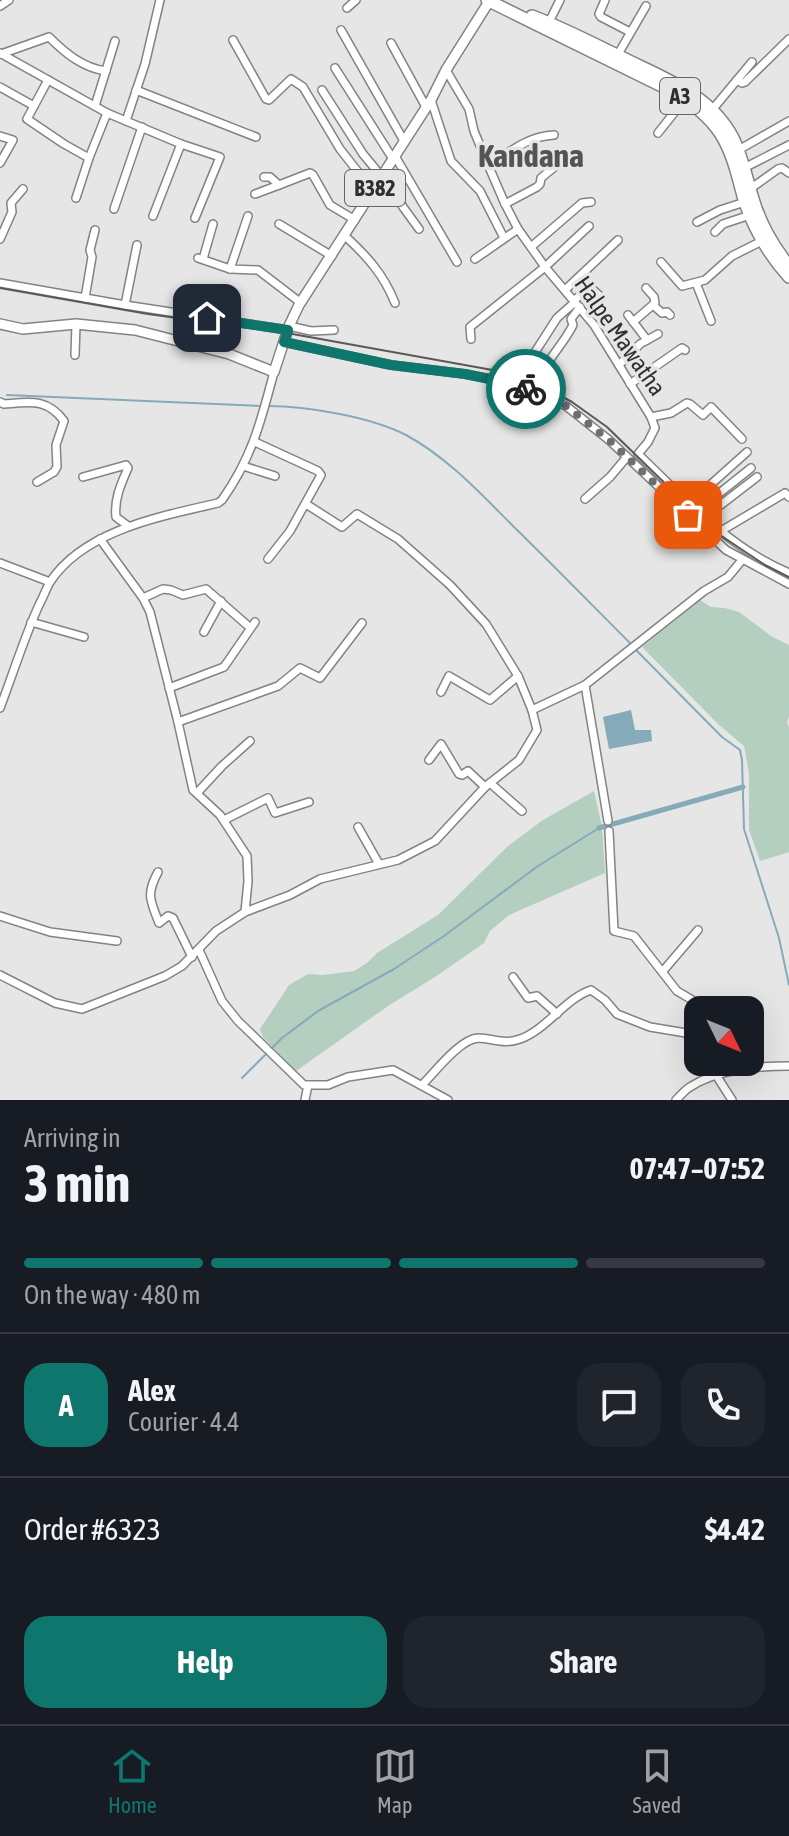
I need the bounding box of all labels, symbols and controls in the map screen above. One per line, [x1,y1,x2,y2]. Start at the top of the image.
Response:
road number: A3 [660,78,700,114]
district label: Kandana [478,137,584,174]
road number: B382 [345,170,405,206]
street label: Halpe Mawatha [569,271,671,400]
pin [173,284,241,352]
icon: home [185,296,229,340]
courier [486,349,566,429]
icon: bike [504,367,548,411]
pin [654,481,722,549]
icon: bag [666,493,710,537]
north arrow [684,996,764,1076]
map controls [684,996,764,1076]
text: Arriving in [24,1123,121,1153]
text: 07:47–07:52 [630,1151,765,1185]
text: 3 min [24,1153,130,1213]
text: On the way · 480 m [24,1280,201,1310]
button: chat [577,1363,661,1447]
button: phone [681,1363,765,1447]
text: Alex [128,1373,176,1407]
text: A [59,1388,73,1422]
text: Courier · 4.4 [128,1407,239,1437]
text: Order #6323 [24,1512,161,1546]
text: $4.42 [705,1512,765,1546]
button: Help [24,1616,387,1708]
button: Share [403,1616,765,1708]
tab: Home [108,1744,157,1818]
tab: Map [373,1744,417,1818]
tab: Saved [632,1744,681,1818]

